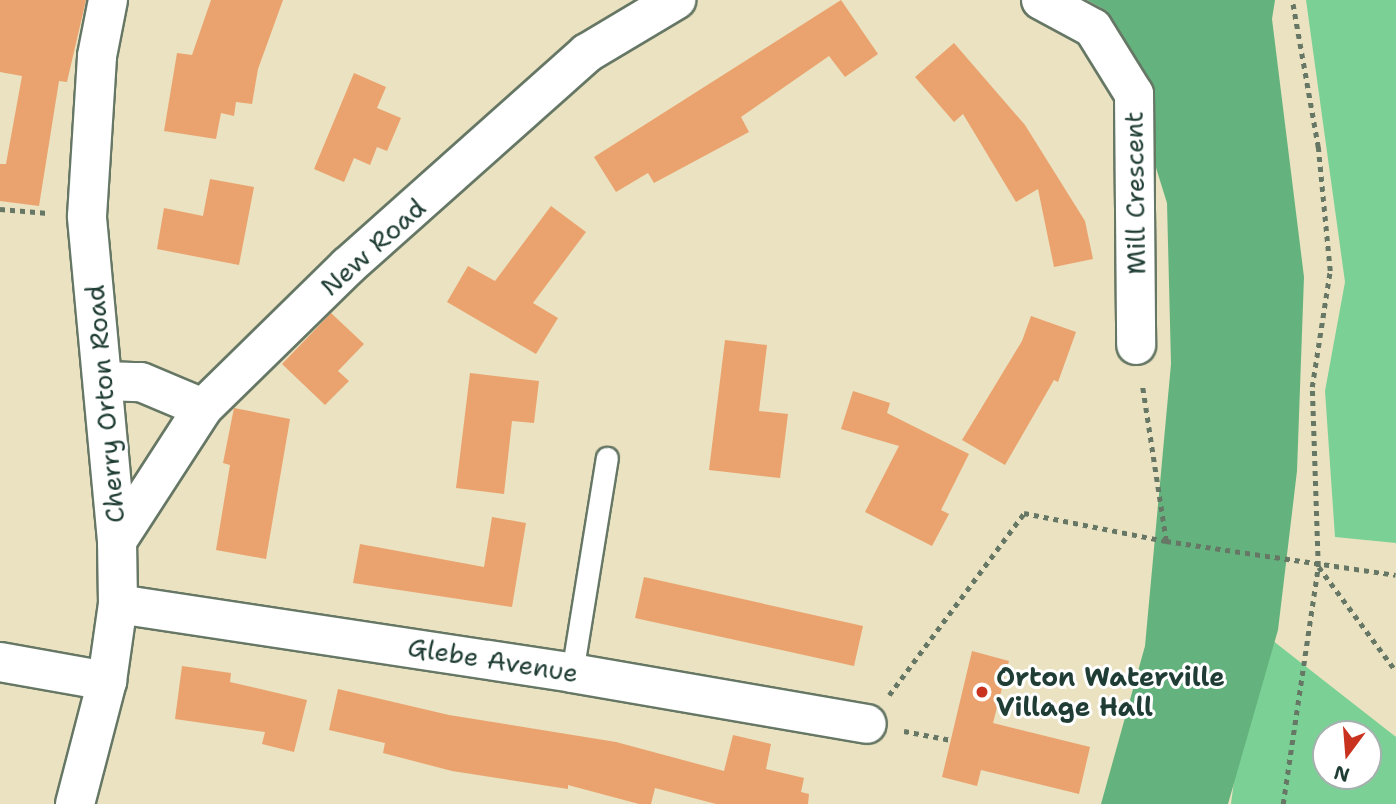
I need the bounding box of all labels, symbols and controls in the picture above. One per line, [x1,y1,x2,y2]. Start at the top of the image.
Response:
street label: Mill Crescent [1118,111,1152,275]
street label: New Road [314,192,432,302]
street label: Cherry Orton Road [79,284,131,524]
street label: Glebe Avenue [406,631,580,689]
place label: Orton Waterville Village Hall [996,661,1225,722]
marker: Orton Waterville Village Hall [974,684,990,700]
north arrow [1312,720,1382,790]
text: N [1331,760,1352,788]

